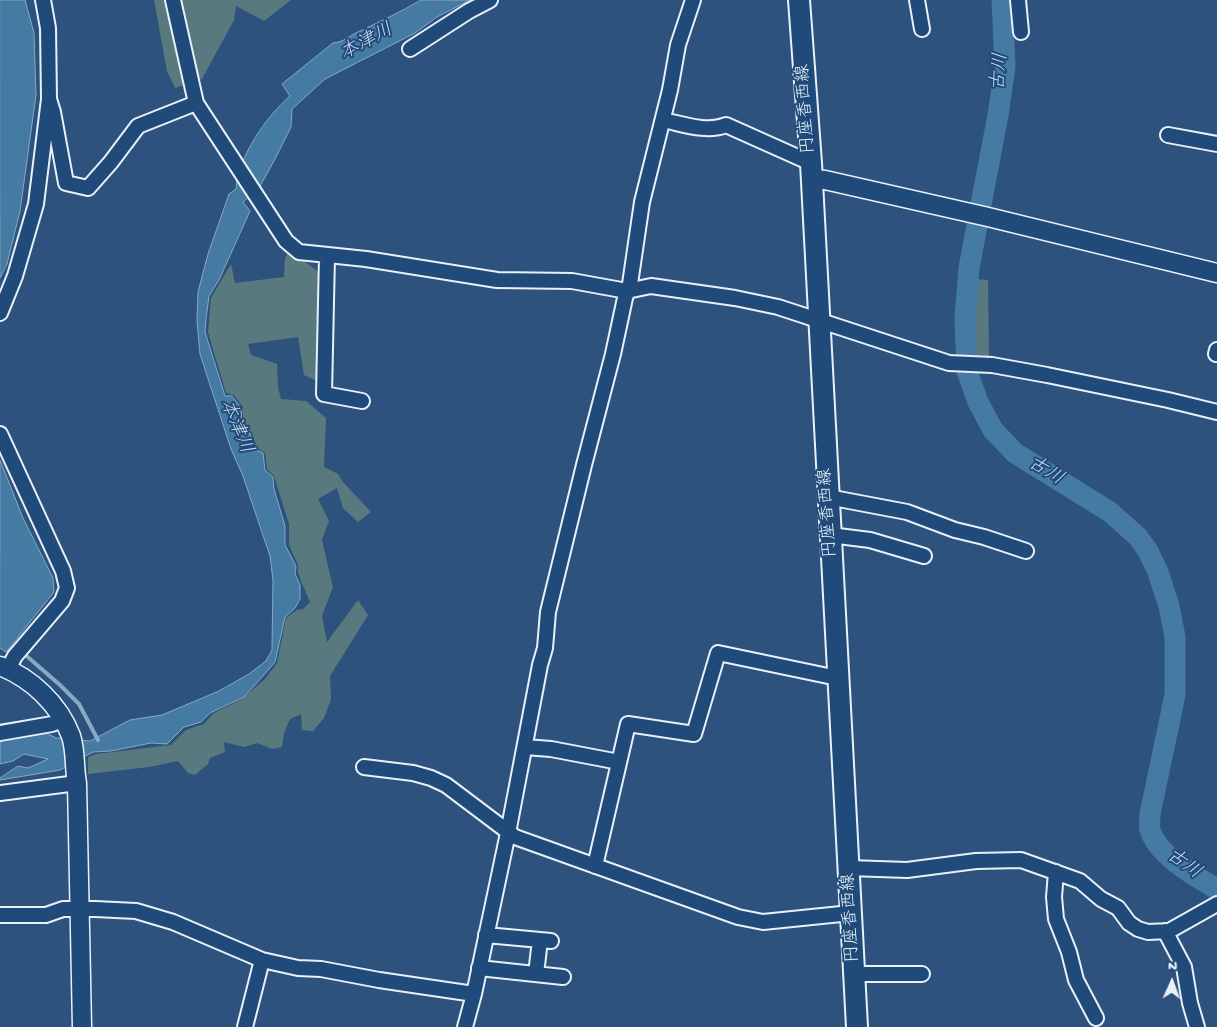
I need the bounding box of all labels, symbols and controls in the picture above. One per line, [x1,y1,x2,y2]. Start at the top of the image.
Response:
water label: 本津川 [336,20,398,66]
water label: 古川 [988,52,1014,92]
street label: 円座香西線 [793,63,821,155]
water label: 本津川 [213,396,257,458]
water label: 古川 [1023,452,1067,492]
street label: 円座香西線 [815,467,843,559]
water label: 古川 [1161,845,1205,885]
street label: 円座香西線 [839,872,865,964]
north arrow [1147,957,1197,1007]
text: N [1168,958,1177,975]

